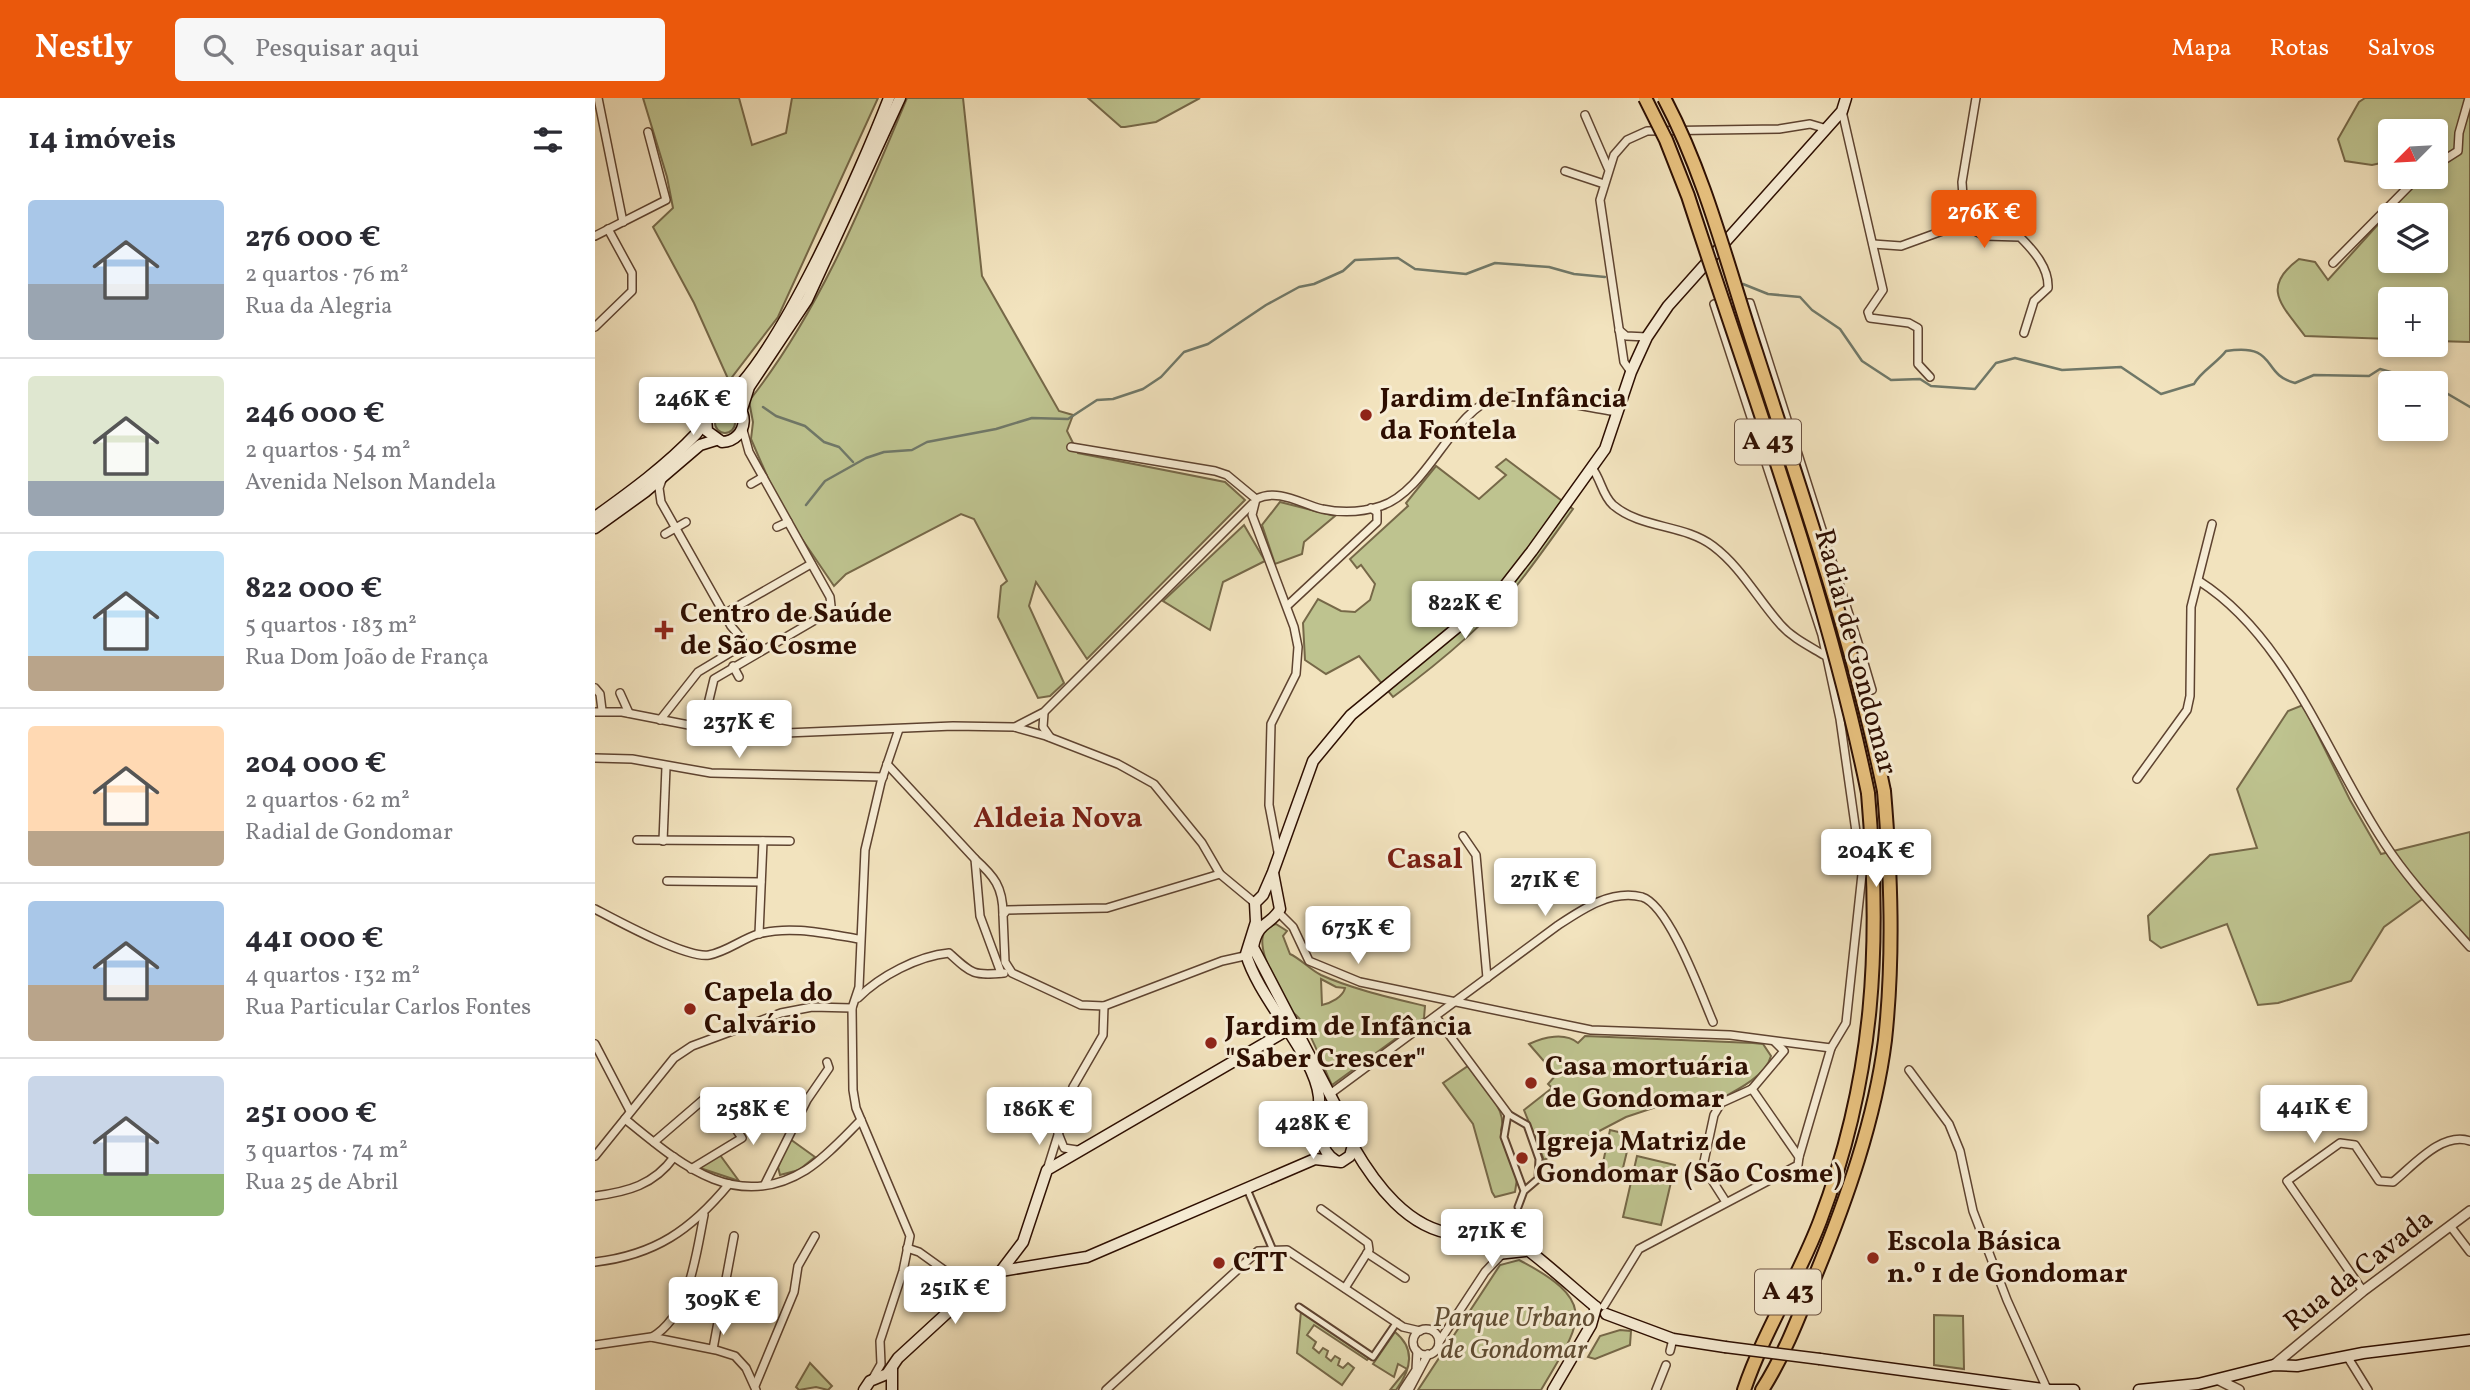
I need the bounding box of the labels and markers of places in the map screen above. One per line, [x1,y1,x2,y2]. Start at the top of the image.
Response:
pin: 276K € [1927,190,2041,250]
pin: 246K € [636,378,750,437]
place label: Jardim de Infância da Fontela [1379,380,1627,451]
marker: Jardim de Infância da Fontela [1358,407,1374,423]
pin: 822K € [1408,582,1522,641]
place label: Centro de Saúde de São Cosme [680,595,892,666]
marker: Centro de Saúde de São Cosme [654,620,674,640]
pin: 237K € [682,700,796,760]
pin: 204K € [1819,830,1933,889]
pin: 271K € [1488,858,1602,918]
pin: 673K € [1301,906,1415,966]
place label: Capela do Calvário [704,974,833,1045]
marker: Capela do Calvário [682,1001,698,1017]
place label: Jardim de Infância "Saber Crescer" [1224,1008,1472,1079]
marker: Jardim de Infância "Saber Crescer" [1203,1035,1219,1051]
place label: Casa mortuária de Gondomar [1545,1048,1749,1119]
marker: Casa mortuária de Gondomar [1523,1075,1539,1091]
pin: 441K € [2257,1086,2371,1145]
pin: 258K € [696,1088,810,1147]
pin: 186K € [982,1088,1096,1147]
pin: 428K € [1256,1102,1370,1161]
place label: Igreja Matriz de Gondomar (São Cosme) [1536,1123,1842,1194]
marker: Igreja Matriz de Gondomar (São Cosme) [1514,1150,1530,1166]
pin: 271K € [1435,1210,1549,1269]
place label: Escola Básica n.º 1 de Gondomar [1887,1223,2128,1294]
place label: CTT [1233,1244,1288,1283]
marker: Escola Básica n.º 1 de Gondomar [1865,1250,1881,1266]
marker: CTT [1211,1255,1227,1271]
pin: 251K € [898,1266,1012,1326]
pin: 309K € [666,1278,780,1337]

